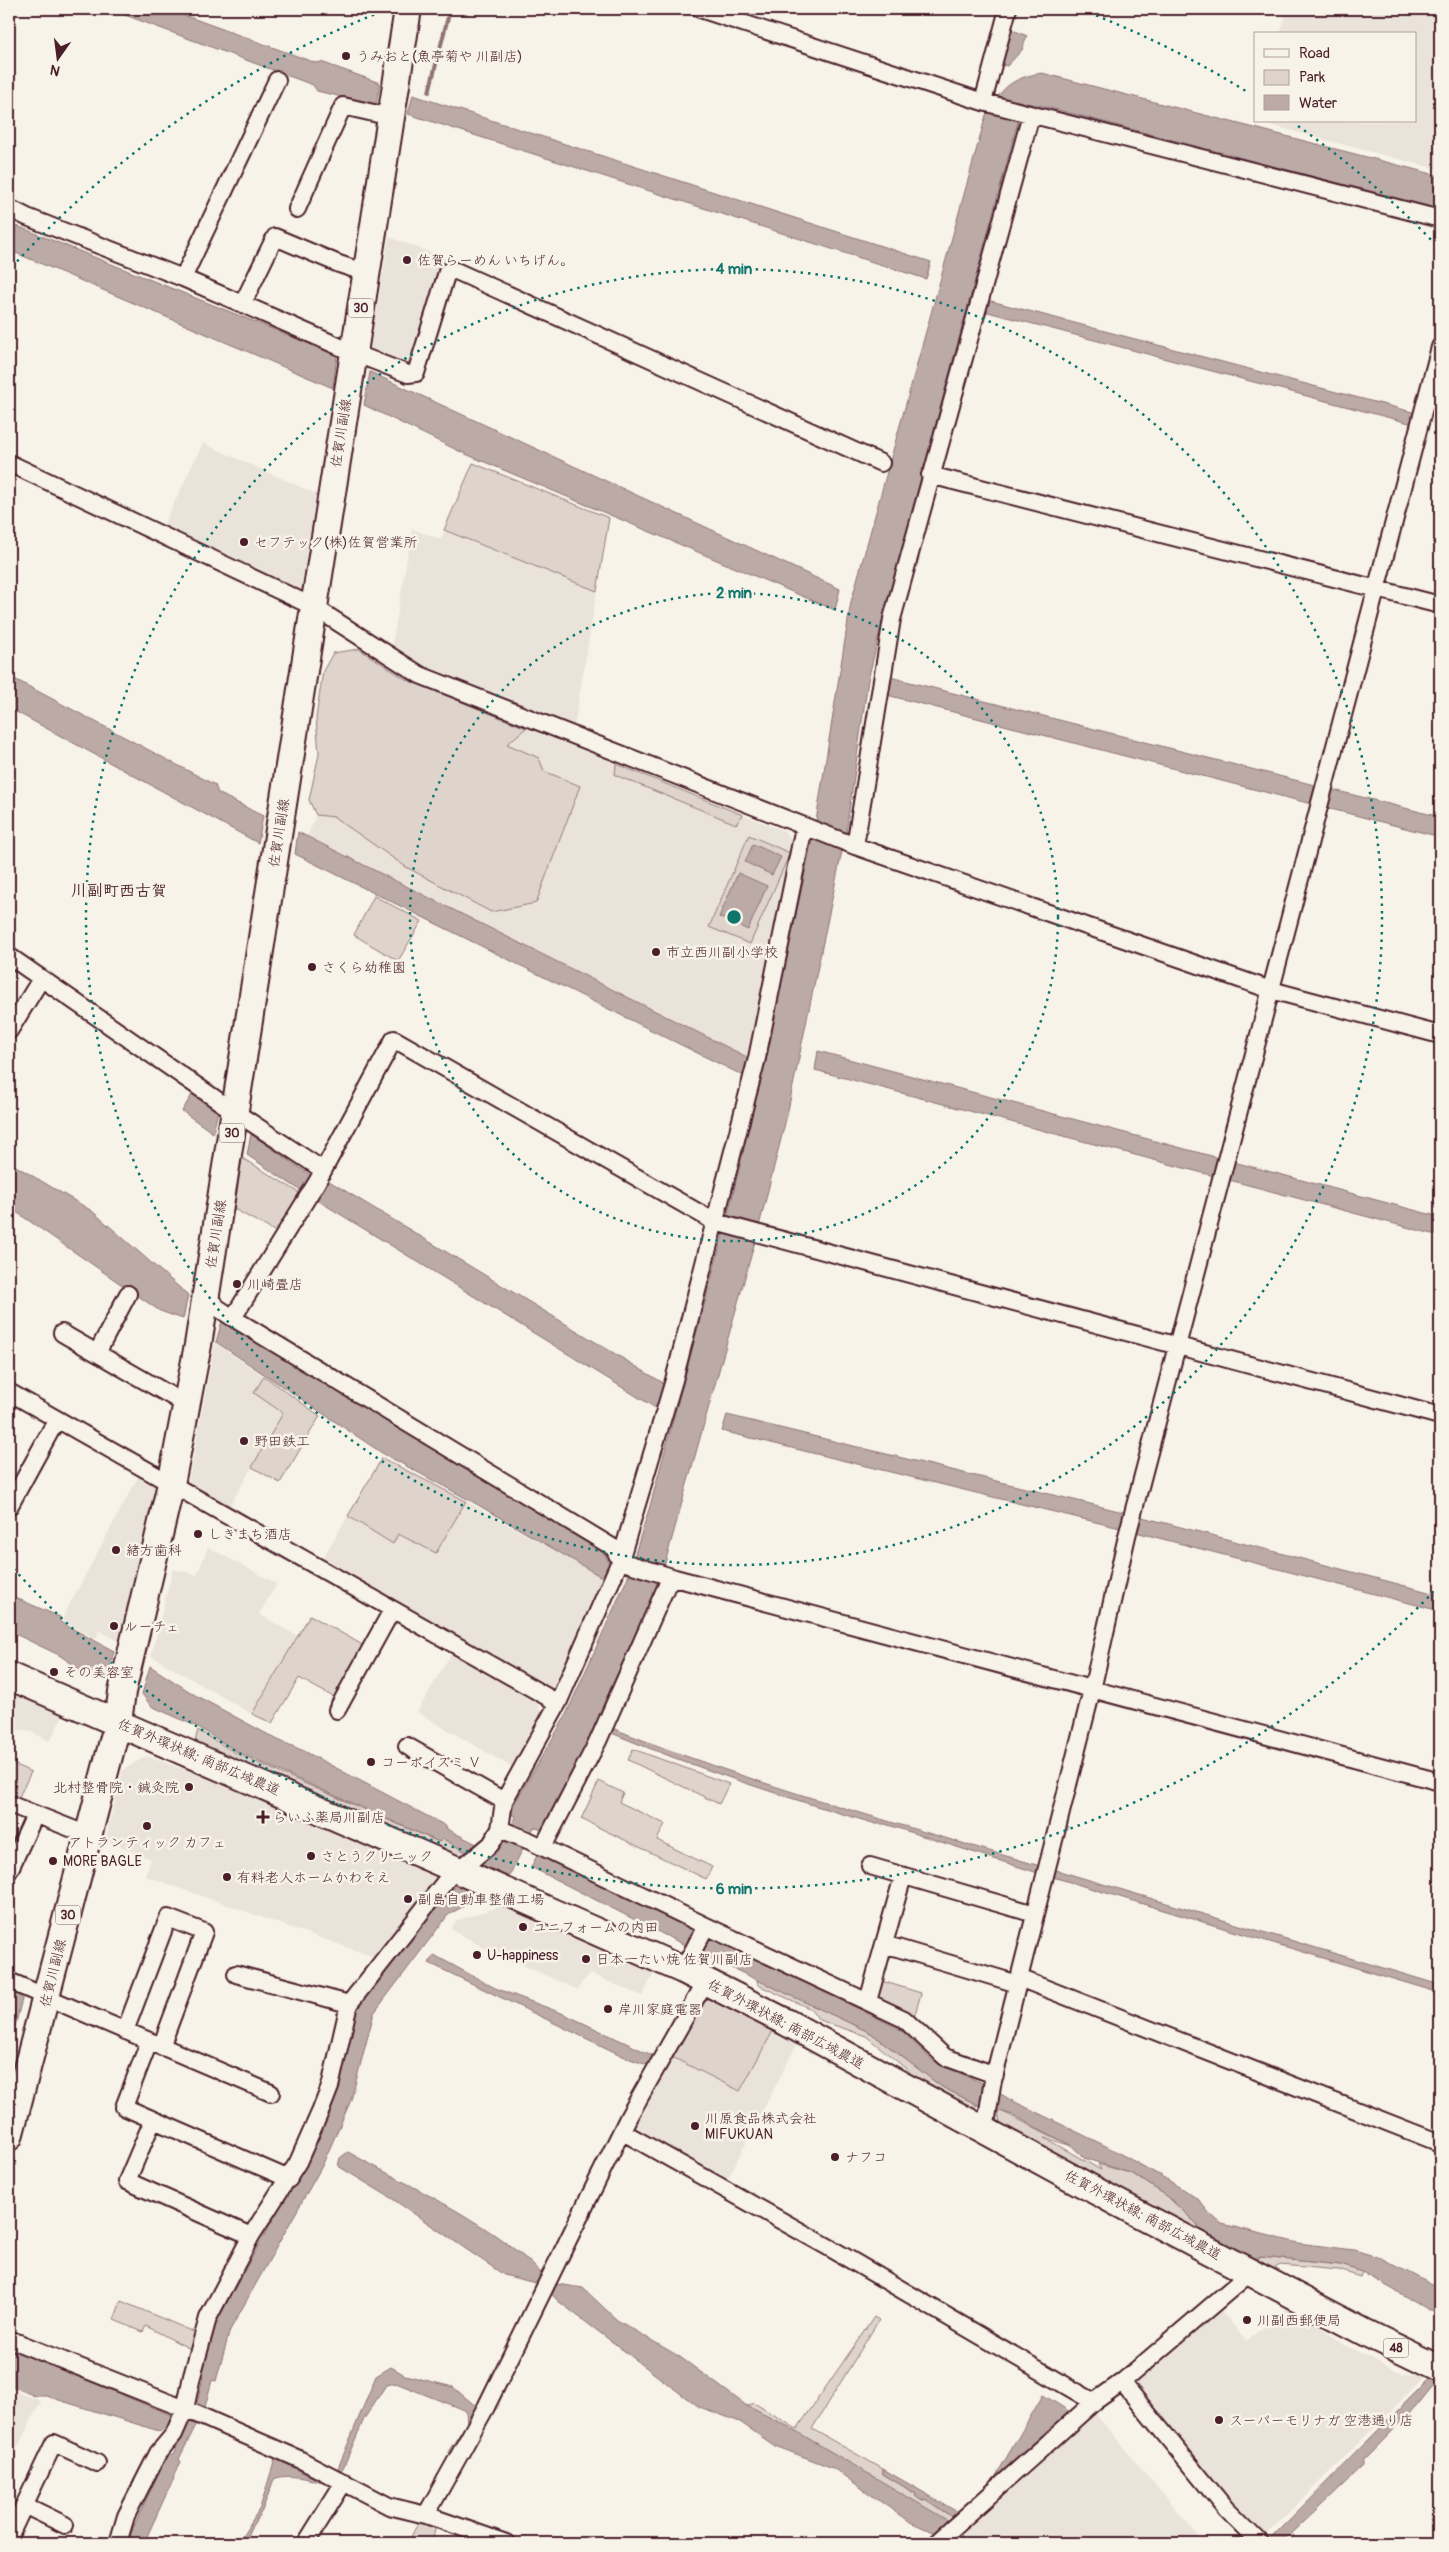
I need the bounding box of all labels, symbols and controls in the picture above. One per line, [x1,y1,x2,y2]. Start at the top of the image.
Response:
north arrow [32,32,82,82]
legend [1254,32,1416,122]
text: Road [1299,44,1330,63]
place label: うみおと(魚亭菊や 川副店) [356,48,522,65]
marker: うみおと(魚亭菊や 川副店) [340,50,352,62]
text: N [48,61,62,80]
text: Park [1299,68,1326,87]
text: Water [1299,94,1338,113]
place label: 佐賀らーめん いちげん。 [417,252,574,269]
marker: 佐賀らーめん いちげん。 [401,254,413,266]
text: 4 min [716,260,753,279]
road number: 30 [348,298,374,318]
street label: 佐賀川副線 [327,397,355,469]
place label: セフテック(株)佐賀営業所 [254,534,417,551]
marker: セフテック(株)佐賀営業所 [238,536,250,548]
text: 2 min [716,584,752,603]
street label: 佐賀川副線 [265,797,293,869]
district label: 川副町西古賀 [71,881,167,901]
centre of rings [725,908,743,926]
place label: 市立西川副小学校 [666,944,778,961]
marker: 市立西川副小学校 [650,946,662,958]
place label: さくら幼稚園 [322,959,406,976]
marker: さくら幼稚園 [306,961,318,973]
road number: 30 [220,1124,244,1142]
street label: 佐賀川副線 [202,1198,230,1270]
place label: 川崎畳店 [247,1276,303,1293]
marker: 川崎畳店 [231,1278,243,1290]
place label: 野田鉄工 [254,1433,310,1450]
marker: 野田鉄工 [238,1435,250,1447]
place label: しきまち酒店 [208,1526,292,1543]
marker: しきまち酒店 [192,1528,204,1540]
place label: 緒方歯科 [126,1542,182,1559]
marker: 緒方歯科 [110,1544,122,1556]
place label: ルーチェ [124,1618,179,1635]
marker: ルーチェ [108,1620,120,1632]
place label: その美容室 [64,1664,134,1681]
marker: その美容室 [48,1666,60,1678]
street label: 佐賀外環状線; 南部広域農道 [115,1715,283,1799]
place label: コーポイズミ Ⅴ [381,1754,481,1771]
marker: コーポイズミ Ⅴ [365,1756,377,1768]
place label: 北村整骨院・鍼灸院 [53,1779,179,1796]
marker: 北村整骨院・鍼灸院 [183,1781,195,1793]
place label: らいふ薬局川副店 [273,1809,385,1826]
marker: らいふ薬局川副店 [257,1811,269,1823]
marker: アトランティック カフェ [141,1820,153,1832]
place label: アトランティック カフェ [68,1834,226,1851]
place label: さとうクリニック [321,1848,433,1865]
marker: さとうクリニック [305,1850,317,1862]
place label: MORE BAGLE [63,1853,142,1870]
marker: MORE BAGLE [47,1855,59,1867]
place label: 有料老人ホームかわそえ [237,1869,390,1886]
marker: 有料老人ホームかわそえ [221,1871,233,1883]
text: 6 min [716,1880,753,1899]
place label: 副島自動車整備工場 [418,1891,544,1908]
marker: 副島自動車整備工場 [402,1893,414,1905]
road number: 30 [56,1906,80,1924]
place label: ユニフォームの内田 [533,1919,658,1936]
marker: ユニフォームの内田 [517,1921,529,1933]
street label: 佐賀川副線 [36,1937,70,2009]
place label: U-happiness [487,1947,559,1964]
marker: U-happiness [471,1949,483,1961]
place label: 日本一たい焼 佐賀川副店 [596,1951,753,1968]
marker: 日本一たい焼 佐賀川副店 [580,1953,592,1965]
street label: 佐賀外環状線; 南部広域農道 [705,1975,867,2073]
place label: 岸川家庭電器 [618,2001,702,2018]
marker: 岸川家庭電器 [602,2003,614,2015]
place label: 川原食品株式会社 MIFUKUAN [705,2110,817,2143]
marker: 川原食品株式会社 MIFUKUAN [689,2120,701,2132]
place label: ナフコ [845,2149,887,2166]
marker: ナフコ [829,2151,841,2163]
street label: 佐賀外環状線; 南部広域農道 [1062,2166,1224,2264]
place label: 川副西郵便局 [1257,2312,1341,2329]
marker: 川副西郵便局 [1241,2314,1253,2326]
road number: 48 [1384,2338,1408,2358]
place label: スーパーモリナガ 空港通り店 [1229,2412,1413,2429]
marker: スーパーモリナガ 空港通り店 [1213,2414,1225,2426]

